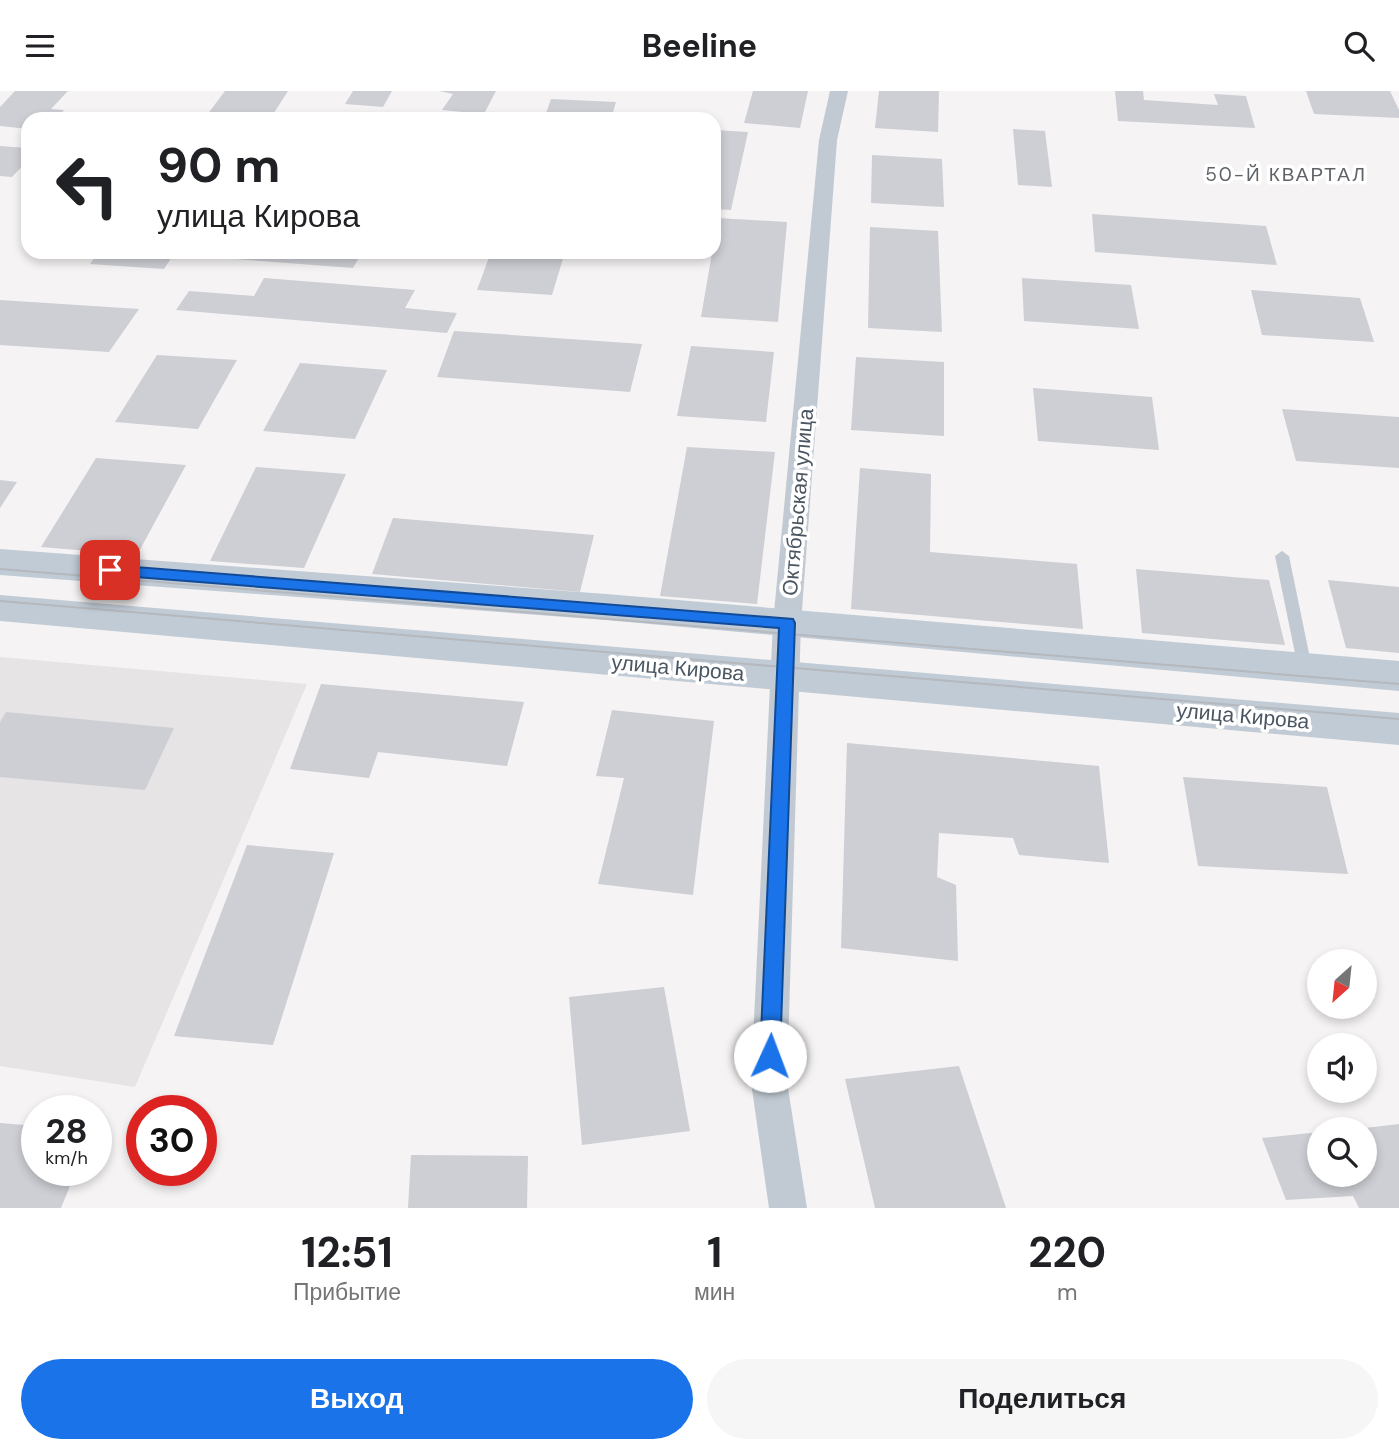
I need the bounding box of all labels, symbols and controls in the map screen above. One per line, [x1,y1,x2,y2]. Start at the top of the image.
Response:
text: Beeline [642,25,757,67]
icon: menu [21,27,59,65]
icon: search [1340,27,1378,65]
text: 90 m [157,133,280,197]
icon: left [42,140,133,231]
district label: 50-Й КВАРТАЛ [1205,162,1367,187]
text: улица Кирова [157,195,360,237]
street label: Октябрьская улица [776,407,820,597]
pin [80,540,140,600]
icon: arrive [91,551,129,589]
street label: улица Кирова [610,648,746,688]
street label: улица Кирова [1175,696,1311,736]
north arrow [1307,949,1377,1019]
map controls [1307,949,1377,1187]
position arrow [733,1019,807,1093]
button: sound [1307,1033,1377,1103]
speed limit sign: 30 [126,1095,217,1186]
text: 28 [45,1108,88,1154]
button: search [1307,1117,1377,1187]
text: km/h [45,1146,88,1170]
text: 12:51 [301,1225,393,1280]
text: 1 [707,1225,722,1280]
text: 220 [1028,1225,1106,1280]
text: Прибытие [293,1277,401,1307]
text: мин [694,1277,735,1307]
text: m [1057,1277,1077,1307]
button: Выход [21,1359,693,1439]
button: Поделиться [707,1359,1378,1439]

